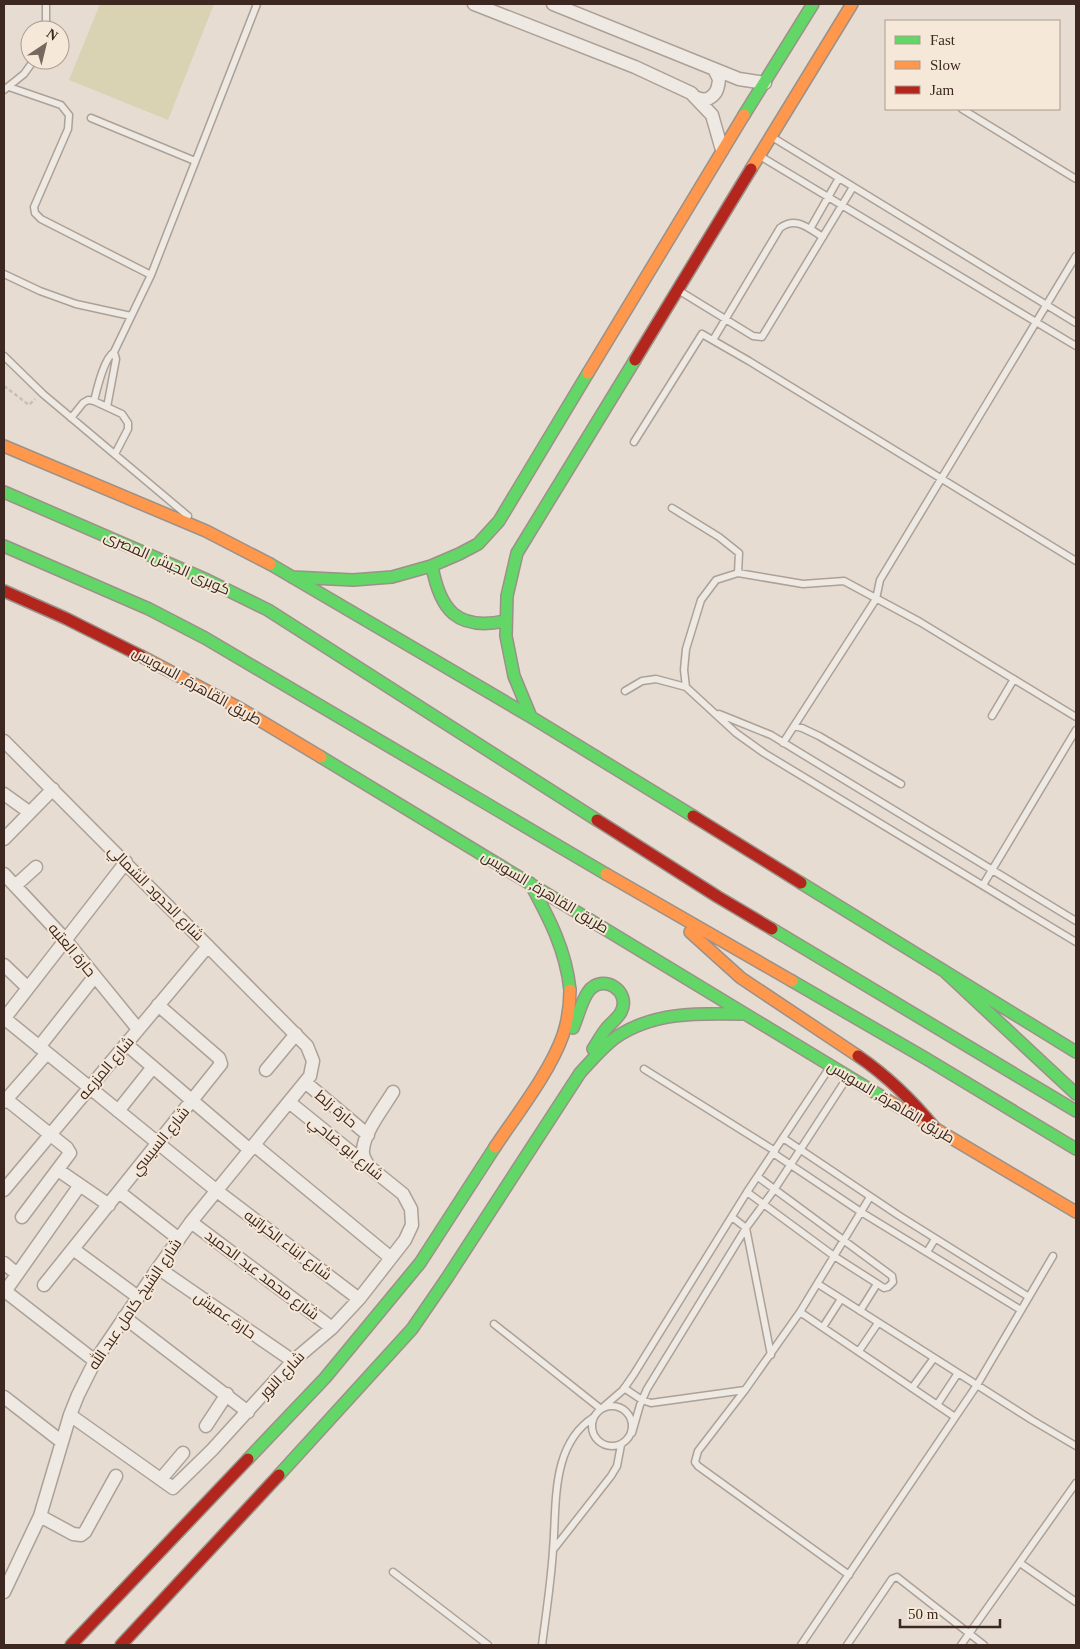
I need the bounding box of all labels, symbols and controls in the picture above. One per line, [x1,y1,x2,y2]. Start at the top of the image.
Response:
north arrow [20,20,70,70]
legend [885,20,1060,110]
text: N [44,26,61,44]
text: Fast [930,32,956,48]
text: Slow [930,57,961,73]
text: Jam [930,82,954,98]
street label: كوبرى الجيش المصرى [101,528,233,600]
street label: طريق القاهرة, السويس [129,644,264,730]
street label: شارع الحدود الشمالي [102,842,207,947]
street label: طريق القاهرة, السويس [478,848,611,938]
street label: حارة العتبه [44,920,99,980]
street label: شارع المزرعه [75,1033,139,1105]
street label: طريق القاهرة, السويس [824,1058,957,1148]
street label: حارة زلط [311,1087,360,1132]
street label: شارع السيسي [128,1104,195,1181]
street label: شارع ابو ضاحي [303,1113,387,1186]
street label: شارع ابناء الكراتيه [239,1207,335,1285]
street label: شارع محمد عبد الحميد [200,1227,322,1325]
street label: شارع الشيخ كامل عبد الله [84,1235,187,1374]
street label: حارة عميش [190,1288,259,1344]
street label: شارع النور [256,1348,310,1404]
scale bar [900,1596,1000,1628]
text: 50 m [908,1606,939,1622]

